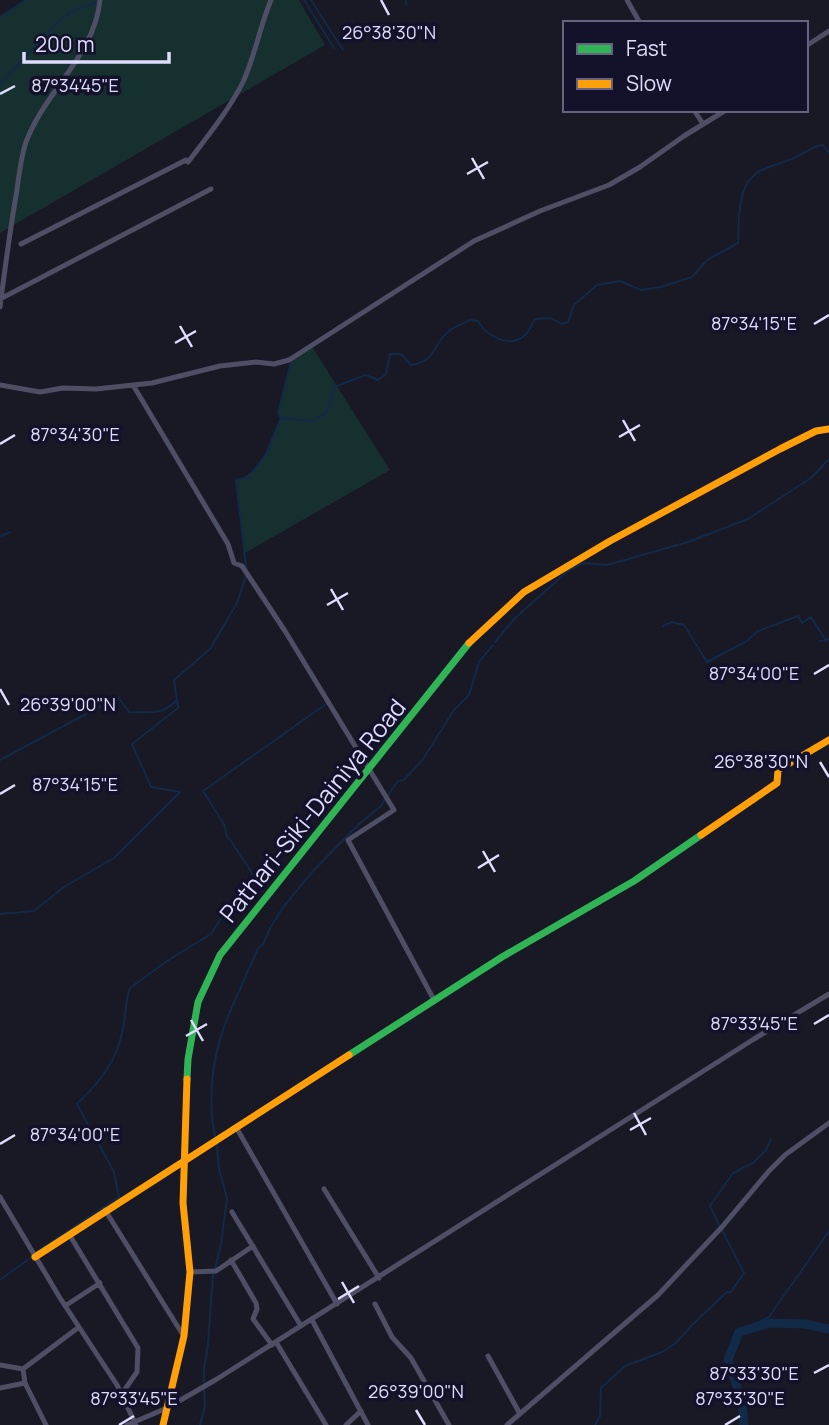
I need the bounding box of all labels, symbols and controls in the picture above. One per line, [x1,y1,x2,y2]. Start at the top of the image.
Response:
text: 26°38'30"N [342,20,436,44]
scale bar [24,21,170,65]
legend [563,21,808,112]
text: 200 m [35,30,95,58]
text: Fast [626,34,667,62]
text: Slow [626,69,672,97]
text: 87°34'45"E [31,73,119,97]
text: 87°34'15"E [711,311,797,335]
text: 87°34'30"E [30,422,120,446]
text: 87°34'00"E [709,661,799,685]
street label: Pathari-Siki-Dainiya Road [211,691,413,929]
text: 26°39'00"N [20,692,116,716]
text: 26°38'30"N [714,749,808,773]
text: 87°34'15"E [32,772,118,796]
text: 87°33'45"E [710,1011,798,1035]
text: 87°34'00"E [30,1122,120,1146]
text: 87°33'30"E [709,1361,799,1385]
text: 26°39'00"N [368,1379,464,1403]
text: 87°33'45"E [90,1386,178,1410]
text: 87°33'30"E [695,1386,785,1410]

